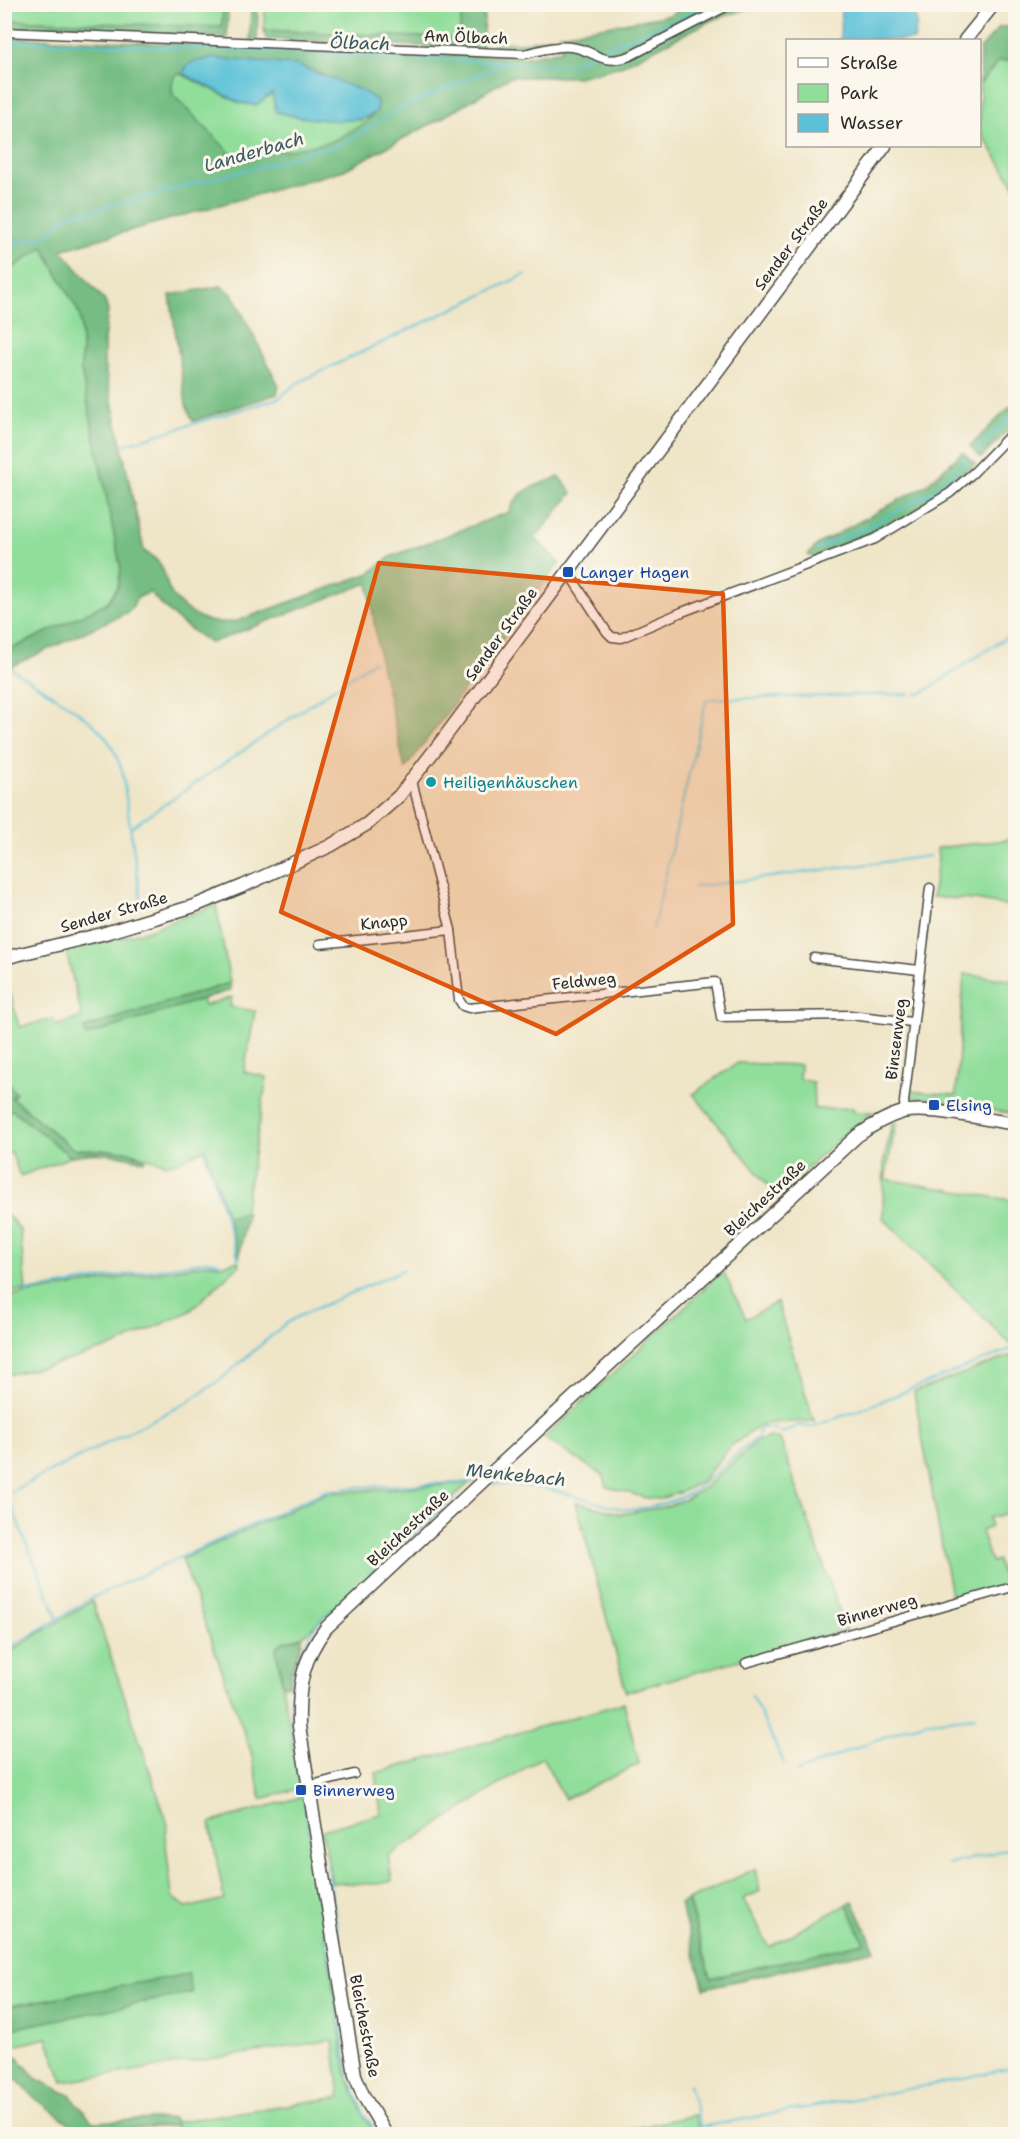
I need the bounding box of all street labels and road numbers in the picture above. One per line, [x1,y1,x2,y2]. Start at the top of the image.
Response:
street label: Am Ölbach [423,25,509,49]
street label: Sender Straße [749,193,833,295]
street label: Sender Straße [460,583,542,685]
street label: Sender Straße [58,887,170,937]
street label: Knapp [359,909,409,935]
street label: Feldweg [551,967,617,995]
street label: Binsenweg [881,997,911,1081]
street label: Bleichestraße [720,1155,810,1241]
street label: Bleichestraße [363,1485,453,1571]
street label: Binnerweg [835,1589,919,1631]
street label: Bleichestraße [345,1973,385,2079]

